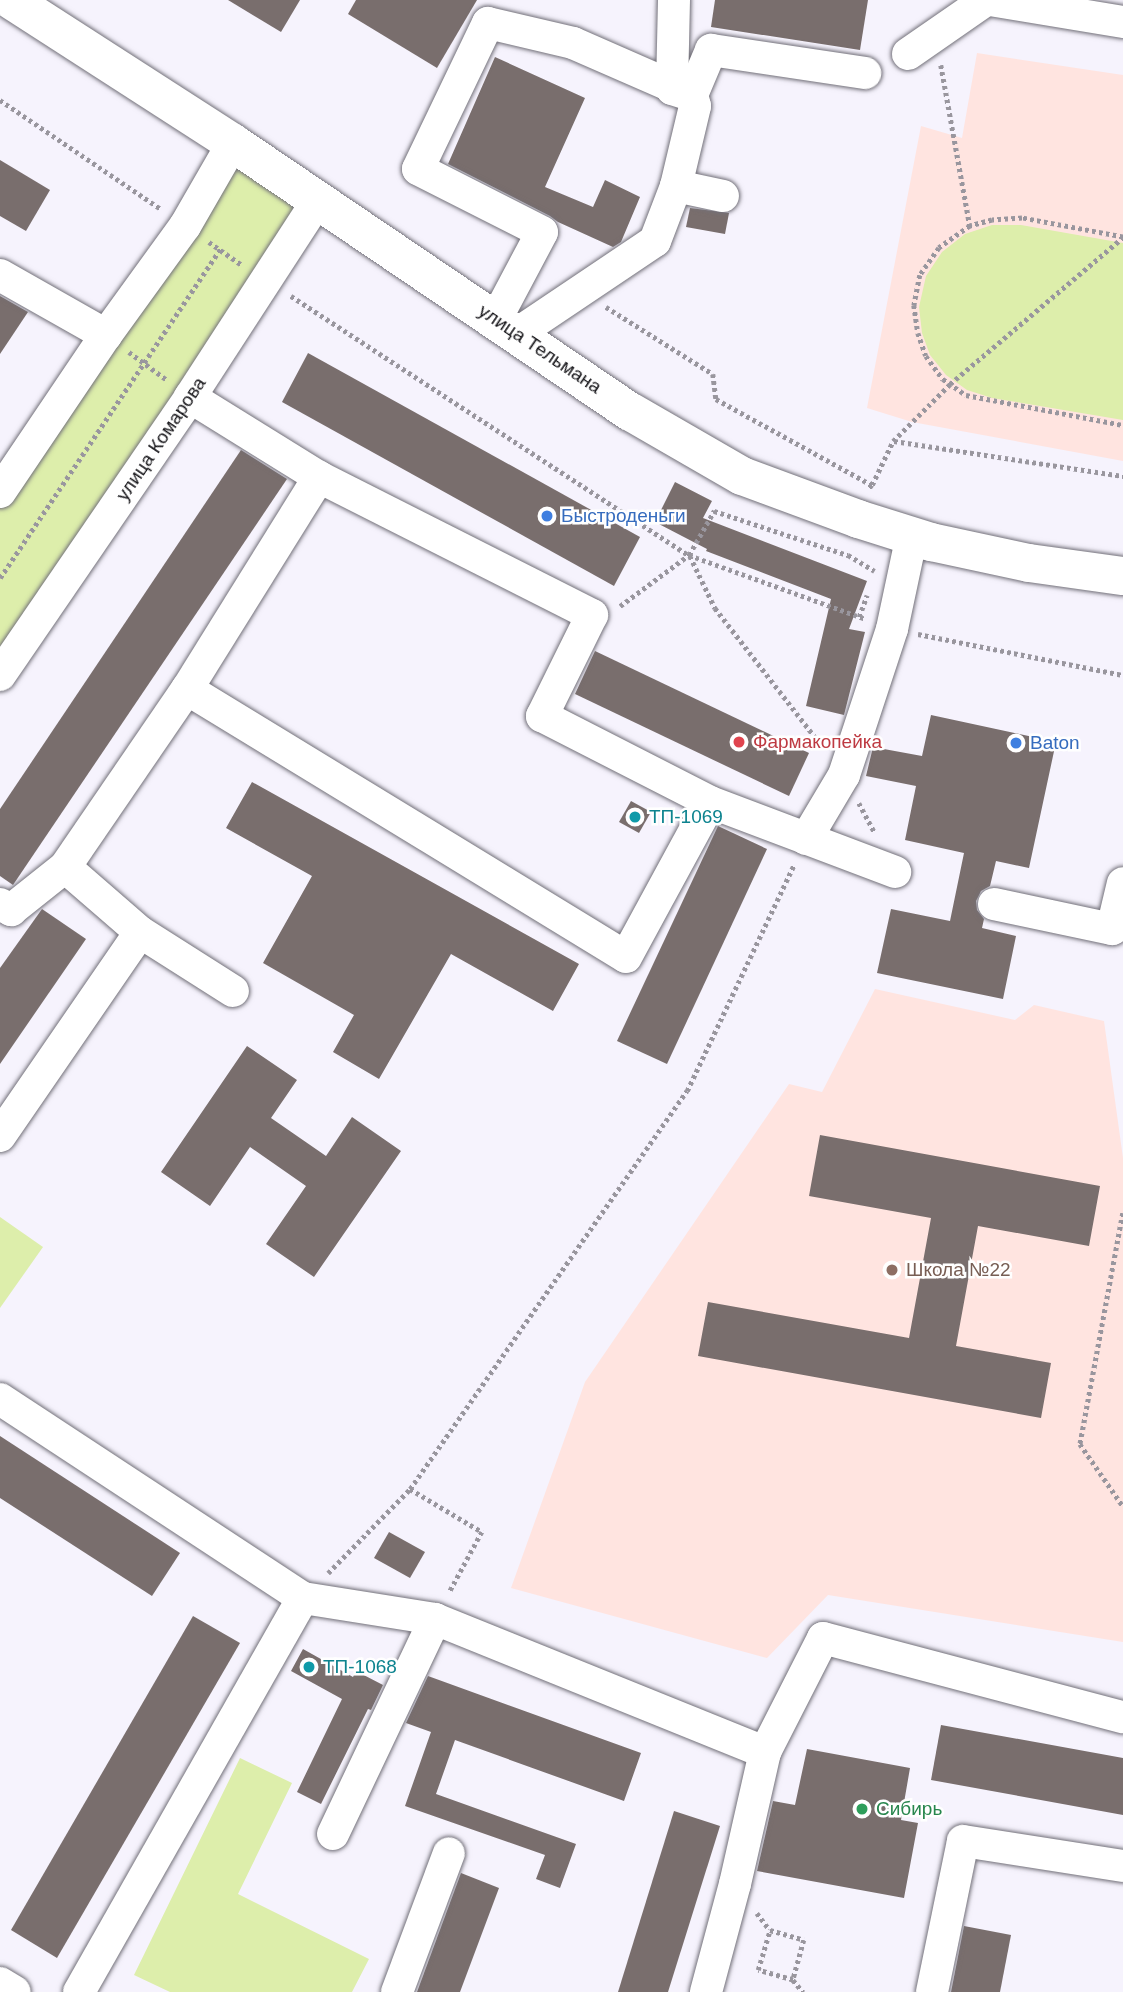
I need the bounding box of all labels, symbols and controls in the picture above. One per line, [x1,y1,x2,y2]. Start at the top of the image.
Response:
street label: улица Тельмана [474,299,606,399]
street label: улица Комарова [111,373,211,505]
place label: Быстроденьги [561,505,686,527]
marker: Быстроденьги [539,508,555,524]
place label: Фармакопейка [753,731,882,753]
place label: Baton [1030,732,1080,754]
marker: Фармакопейка [731,734,747,750]
marker: Baton [1008,735,1024,751]
place label: ТП-1069 [649,806,723,828]
marker: ТП-1069 [627,809,643,825]
place label: Школа №22 [906,1259,1011,1281]
marker: Школа №22 [884,1262,900,1278]
place label: ТП-1068 [323,1656,397,1678]
marker: ТП-1068 [301,1659,317,1675]
place label: Сибирь [876,1798,942,1820]
marker: Сибирь [854,1801,870,1817]

